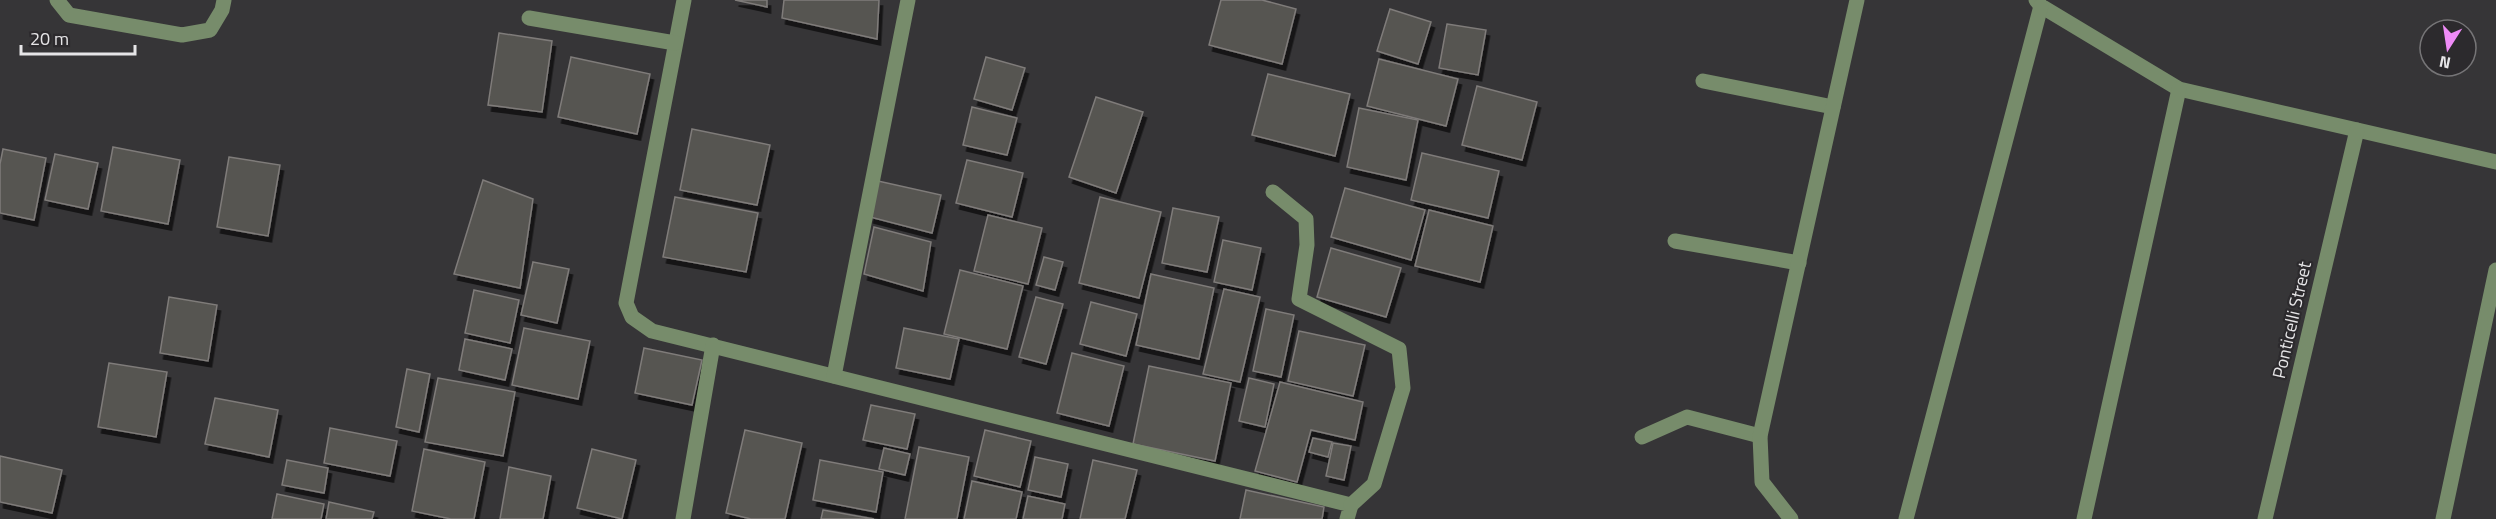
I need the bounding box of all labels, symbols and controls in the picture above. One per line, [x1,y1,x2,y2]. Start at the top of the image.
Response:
scale bar [21,18,135,56]
north arrow [2418,18,2478,78]
text: 20 m [30,25,69,52]
text: N [2437,50,2453,76]
street label: Ponticelli Street [2265,258,2318,381]

